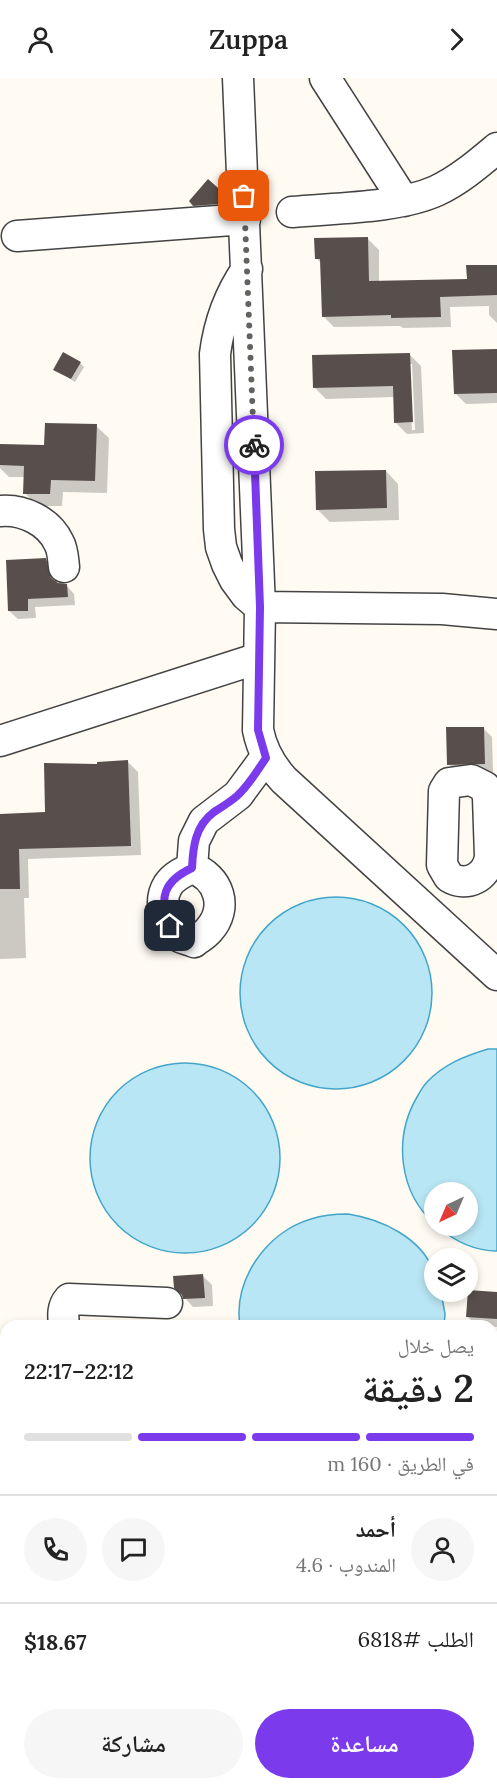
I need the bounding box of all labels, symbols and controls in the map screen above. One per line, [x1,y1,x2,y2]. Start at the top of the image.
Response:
text: Zuppa [209,22,288,56]
icon: person [24,23,57,56]
icon: forward [440,23,473,56]
pin [218,170,269,221]
icon: bag [227,179,260,212]
courier [224,415,284,475]
icon: bike [238,429,271,462]
pin [144,900,195,951]
icon: home [153,909,186,942]
north arrow [424,1182,478,1236]
map controls [424,1182,478,1302]
button: layers [424,1248,478,1302]
text: يصل خلال [398,1333,474,1358]
text: 22:12–22:17 [24,1357,134,1385]
text: 2 دقيقة [362,1363,474,1413]
text: في الطريق · 160 m [327,1451,474,1476]
text: أحمد [356,1515,396,1543]
button: phone [24,1518,87,1581]
button: chat [102,1518,165,1581]
button: person [411,1518,474,1581]
text: المندوب · 4.6 [296,1552,396,1577]
text: الطلب #6818 [357,1625,474,1653]
text: $18.67 [24,1628,87,1656]
button: مشاركة [24,1709,243,1778]
button: مساعدة [255,1709,474,1778]

